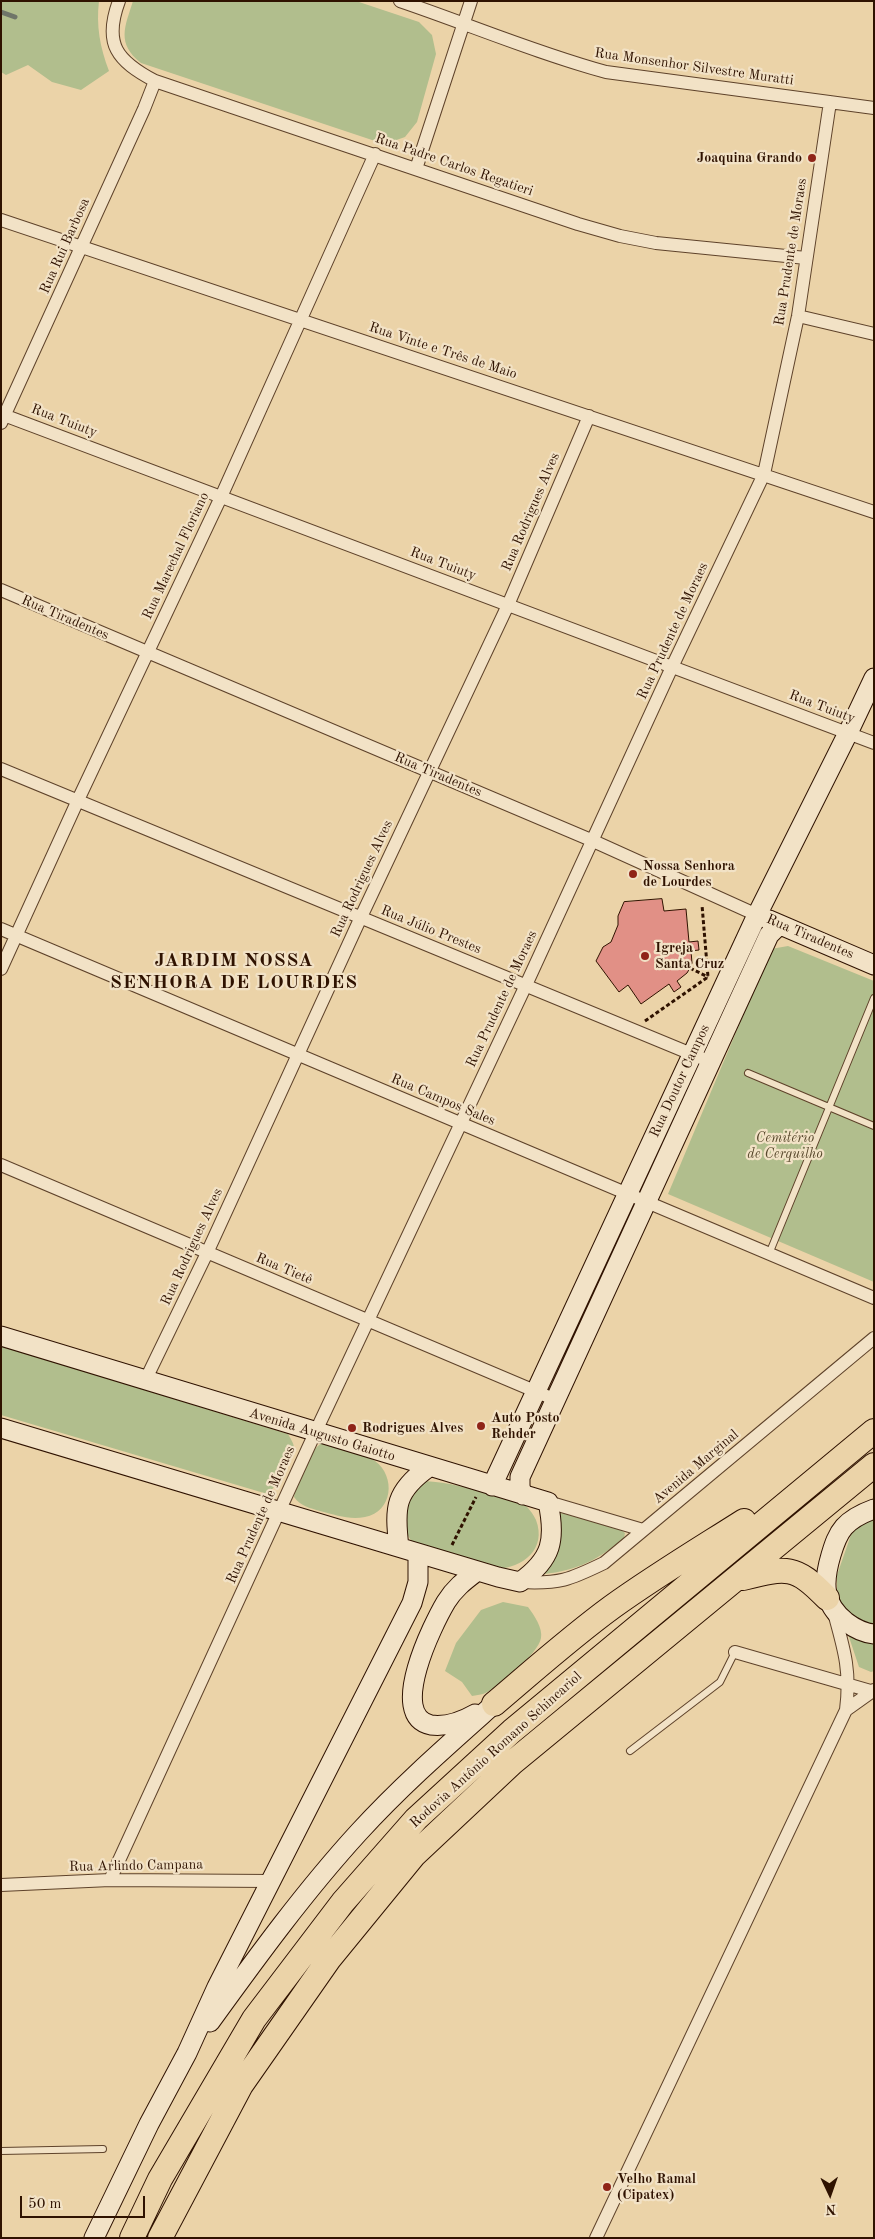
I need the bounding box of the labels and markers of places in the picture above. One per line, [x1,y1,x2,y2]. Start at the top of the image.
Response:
place label: Joaquina Grando [697,150,802,166]
marker: Joaquina Grando [806,152,818,164]
place label: Nossa Senhora de Lourdes [643,858,735,890]
marker: Nossa Senhora de Lourdes [627,868,639,880]
place label: Igreja Santa Cruz [655,940,724,972]
marker: Igreja Santa Cruz [639,950,651,962]
place label: Auto Posto Rehder [491,1410,560,1442]
place label: Rodrigues Alves [362,1420,463,1436]
marker: Auto Posto Rehder [475,1420,487,1432]
marker: Rodrigues Alves [346,1422,358,1434]
place label: Velho Ramal (Cipatex) [617,2171,696,2204]
marker: Velho Ramal (Cipatex) [601,2181,613,2193]

